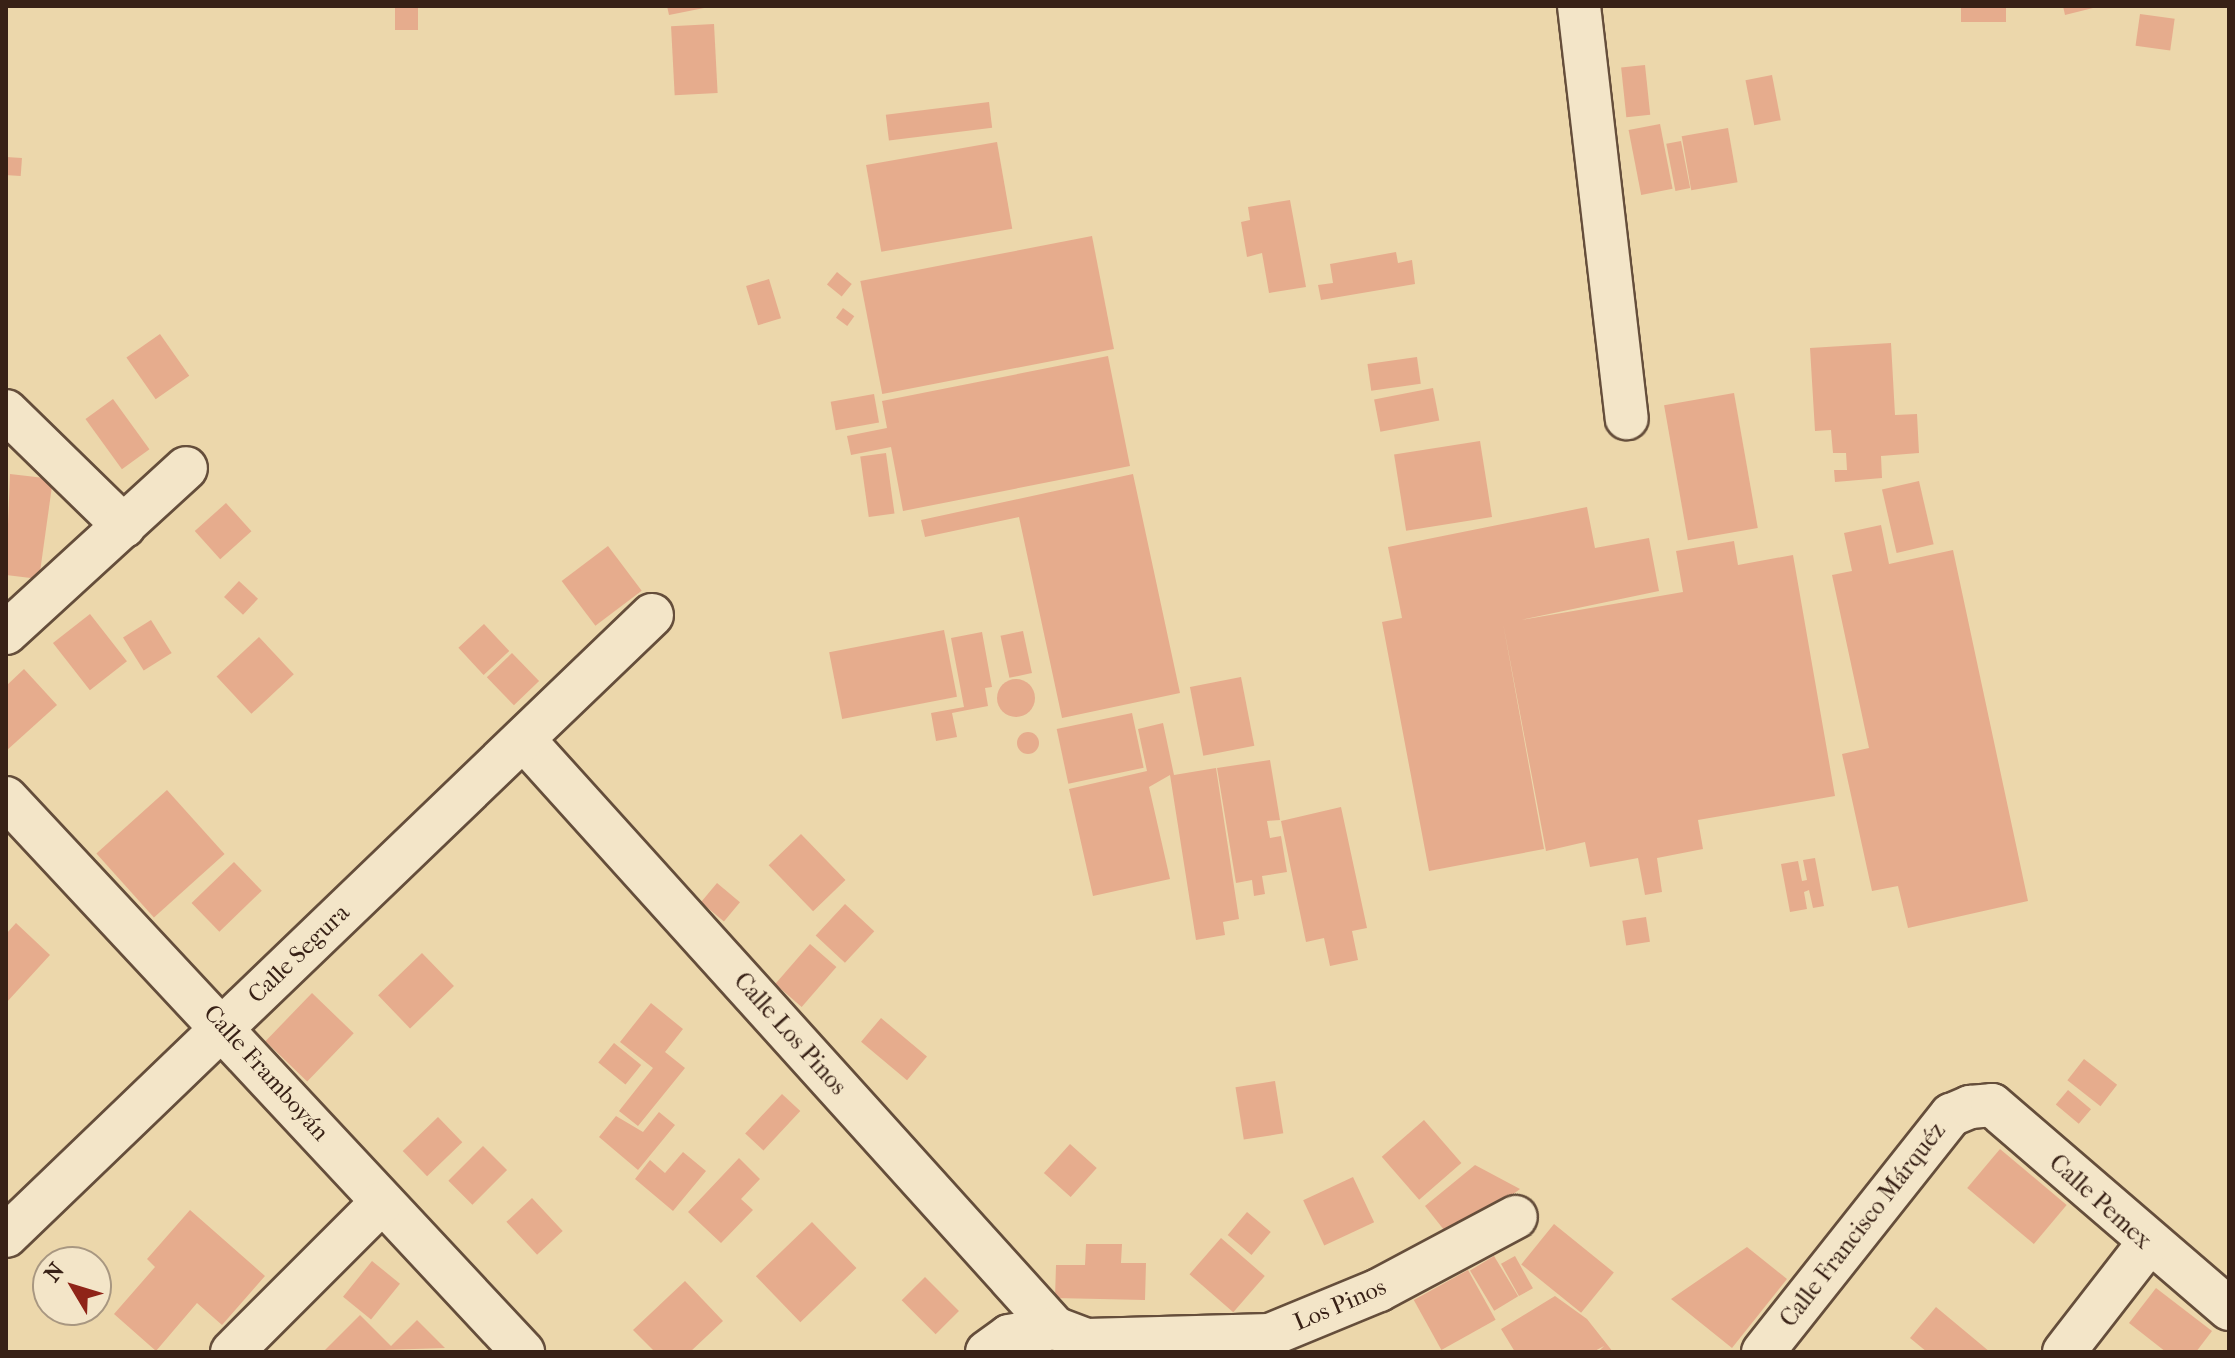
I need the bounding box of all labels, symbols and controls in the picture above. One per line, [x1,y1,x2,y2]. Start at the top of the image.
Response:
street label: Calle Segura [242,899,356,1009]
street label: Calle Los Pinos [728,967,852,1101]
street label: Calle Framboyán [197,999,335,1147]
street label: Calle Francisco Márquéz [1774,1117,1952,1333]
street label: Calle Pemex [2043,1149,2157,1255]
north arrow [32,1246,112,1326]
text: N [39,1258,70,1287]
street label: Los Pinos [1290,1273,1390,1337]

